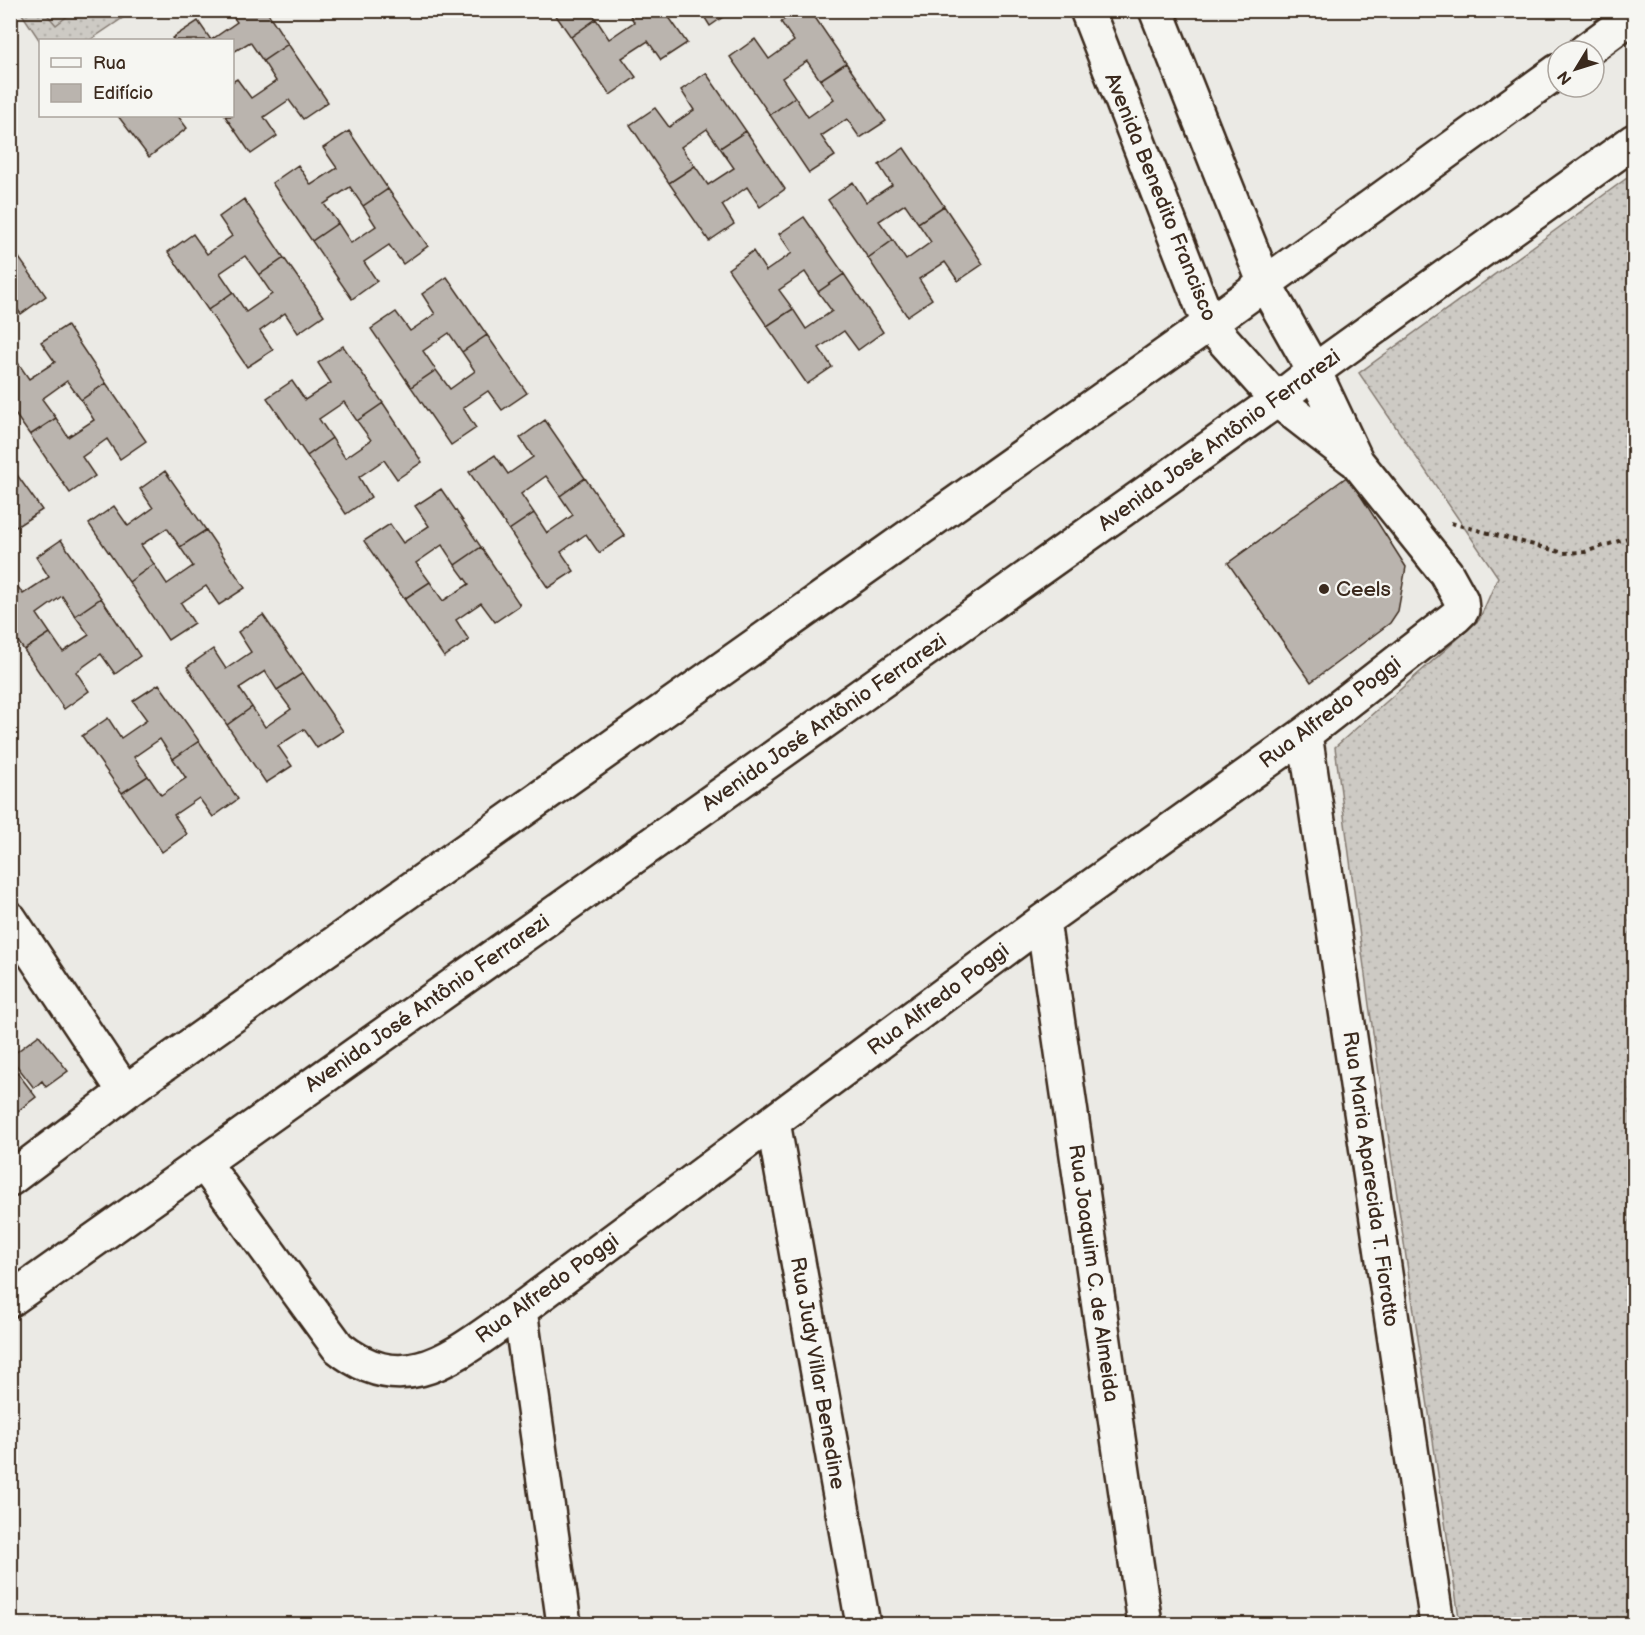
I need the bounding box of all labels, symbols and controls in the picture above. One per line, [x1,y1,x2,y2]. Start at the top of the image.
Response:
legend [39,39,234,117]
north arrow [1546,39,1606,99]
text: Rua [93,53,126,74]
text: N [1554,67,1577,88]
street label: Avenida Benedito Francisco [1099,69,1222,325]
text: Edifício [93,83,153,104]
street label: Avenida José Antônio Ferrarezi [1093,344,1345,537]
place label: Ceels [1336,577,1391,602]
marker: Ceels [1317,582,1331,596]
street label: Avenida José Antônio Ferrarezi [697,628,952,817]
street label: Rua Alfredo Poggi [1255,651,1406,774]
street label: Avenida José Antônio Ferrarezi [300,909,555,1098]
street label: Rua Alfredo Poggi [863,938,1014,1061]
street label: Rua Maria Aparecida T. Fiorotto [1337,1030,1404,1329]
street label: Rua Joaquim C. de Almeida [1063,1143,1124,1404]
street label: Rua Alfredo Poggi [471,1228,624,1349]
street label: Rua Judy Villar Benedine [785,1255,850,1491]

